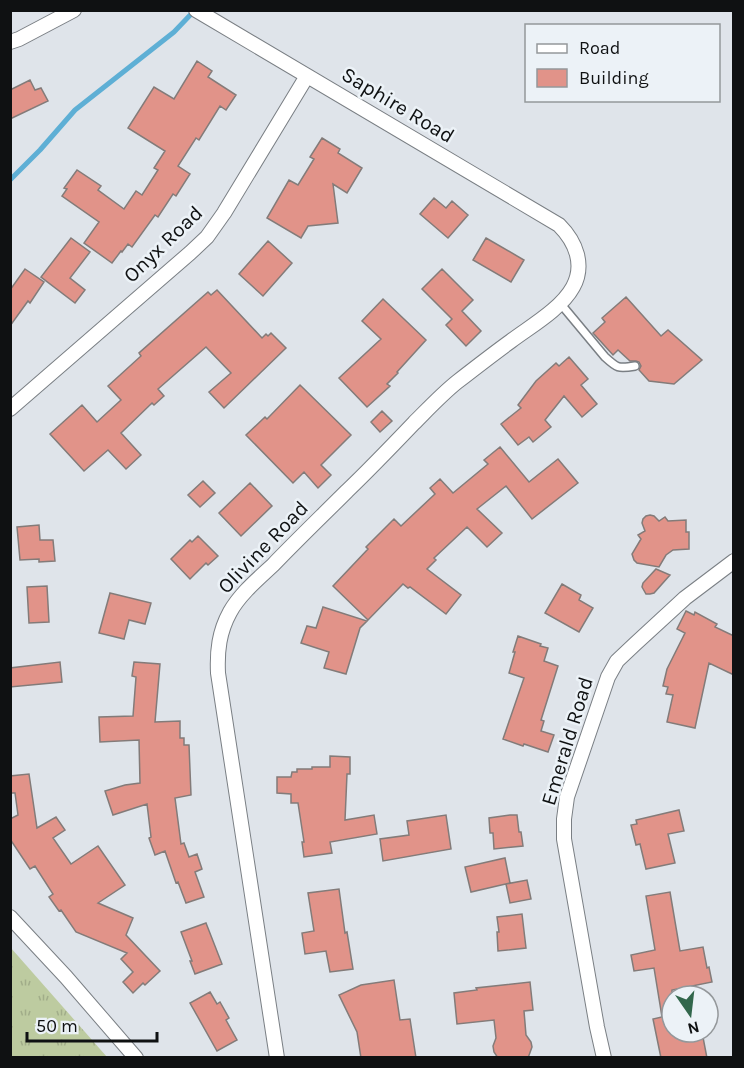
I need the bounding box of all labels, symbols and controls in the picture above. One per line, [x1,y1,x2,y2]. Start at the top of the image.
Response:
legend [525,24,720,102]
text: Road [579,37,620,59]
street label: Saphire Road [337,62,459,148]
text: Building [579,67,649,89]
street label: Onyx Road [119,201,207,287]
street label: Olivine Road [213,496,313,598]
street label: Emerald Road [536,674,598,808]
north arrow [660,984,720,1044]
scale bar [27,1005,158,1043]
text: 50 m [36,1015,78,1037]
text: N [686,1017,701,1039]

